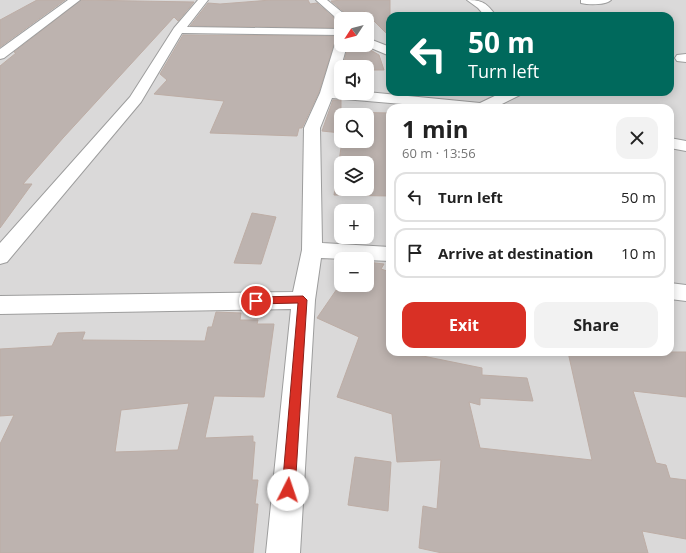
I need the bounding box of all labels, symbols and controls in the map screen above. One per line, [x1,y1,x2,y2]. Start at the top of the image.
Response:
north arrow [334,12,374,52]
map controls [334,12,374,292]
text: 50 m [468,23,535,61]
icon: left [402,28,454,80]
text: Turn left [468,59,539,83]
button: sound [334,60,374,100]
button: search [334,108,374,148]
text: 1 min [402,112,469,145]
button: close [616,117,658,159]
text: 60 m · 13:56 [402,144,476,162]
button: layers [334,156,374,196]
icon: left [404,186,426,208]
text: Turn left [438,187,503,207]
text: 50 m [621,187,656,207]
button: + [334,204,374,244]
icon: arrive [404,242,426,264]
text: Arrive at destination [438,243,593,263]
text: 10 m [621,243,656,263]
button: − [334,252,374,292]
pin [239,284,273,318]
icon: arrive [245,290,267,312]
button: Exit [402,302,526,348]
button: Share [534,302,658,348]
position arrow [267,469,309,511]

